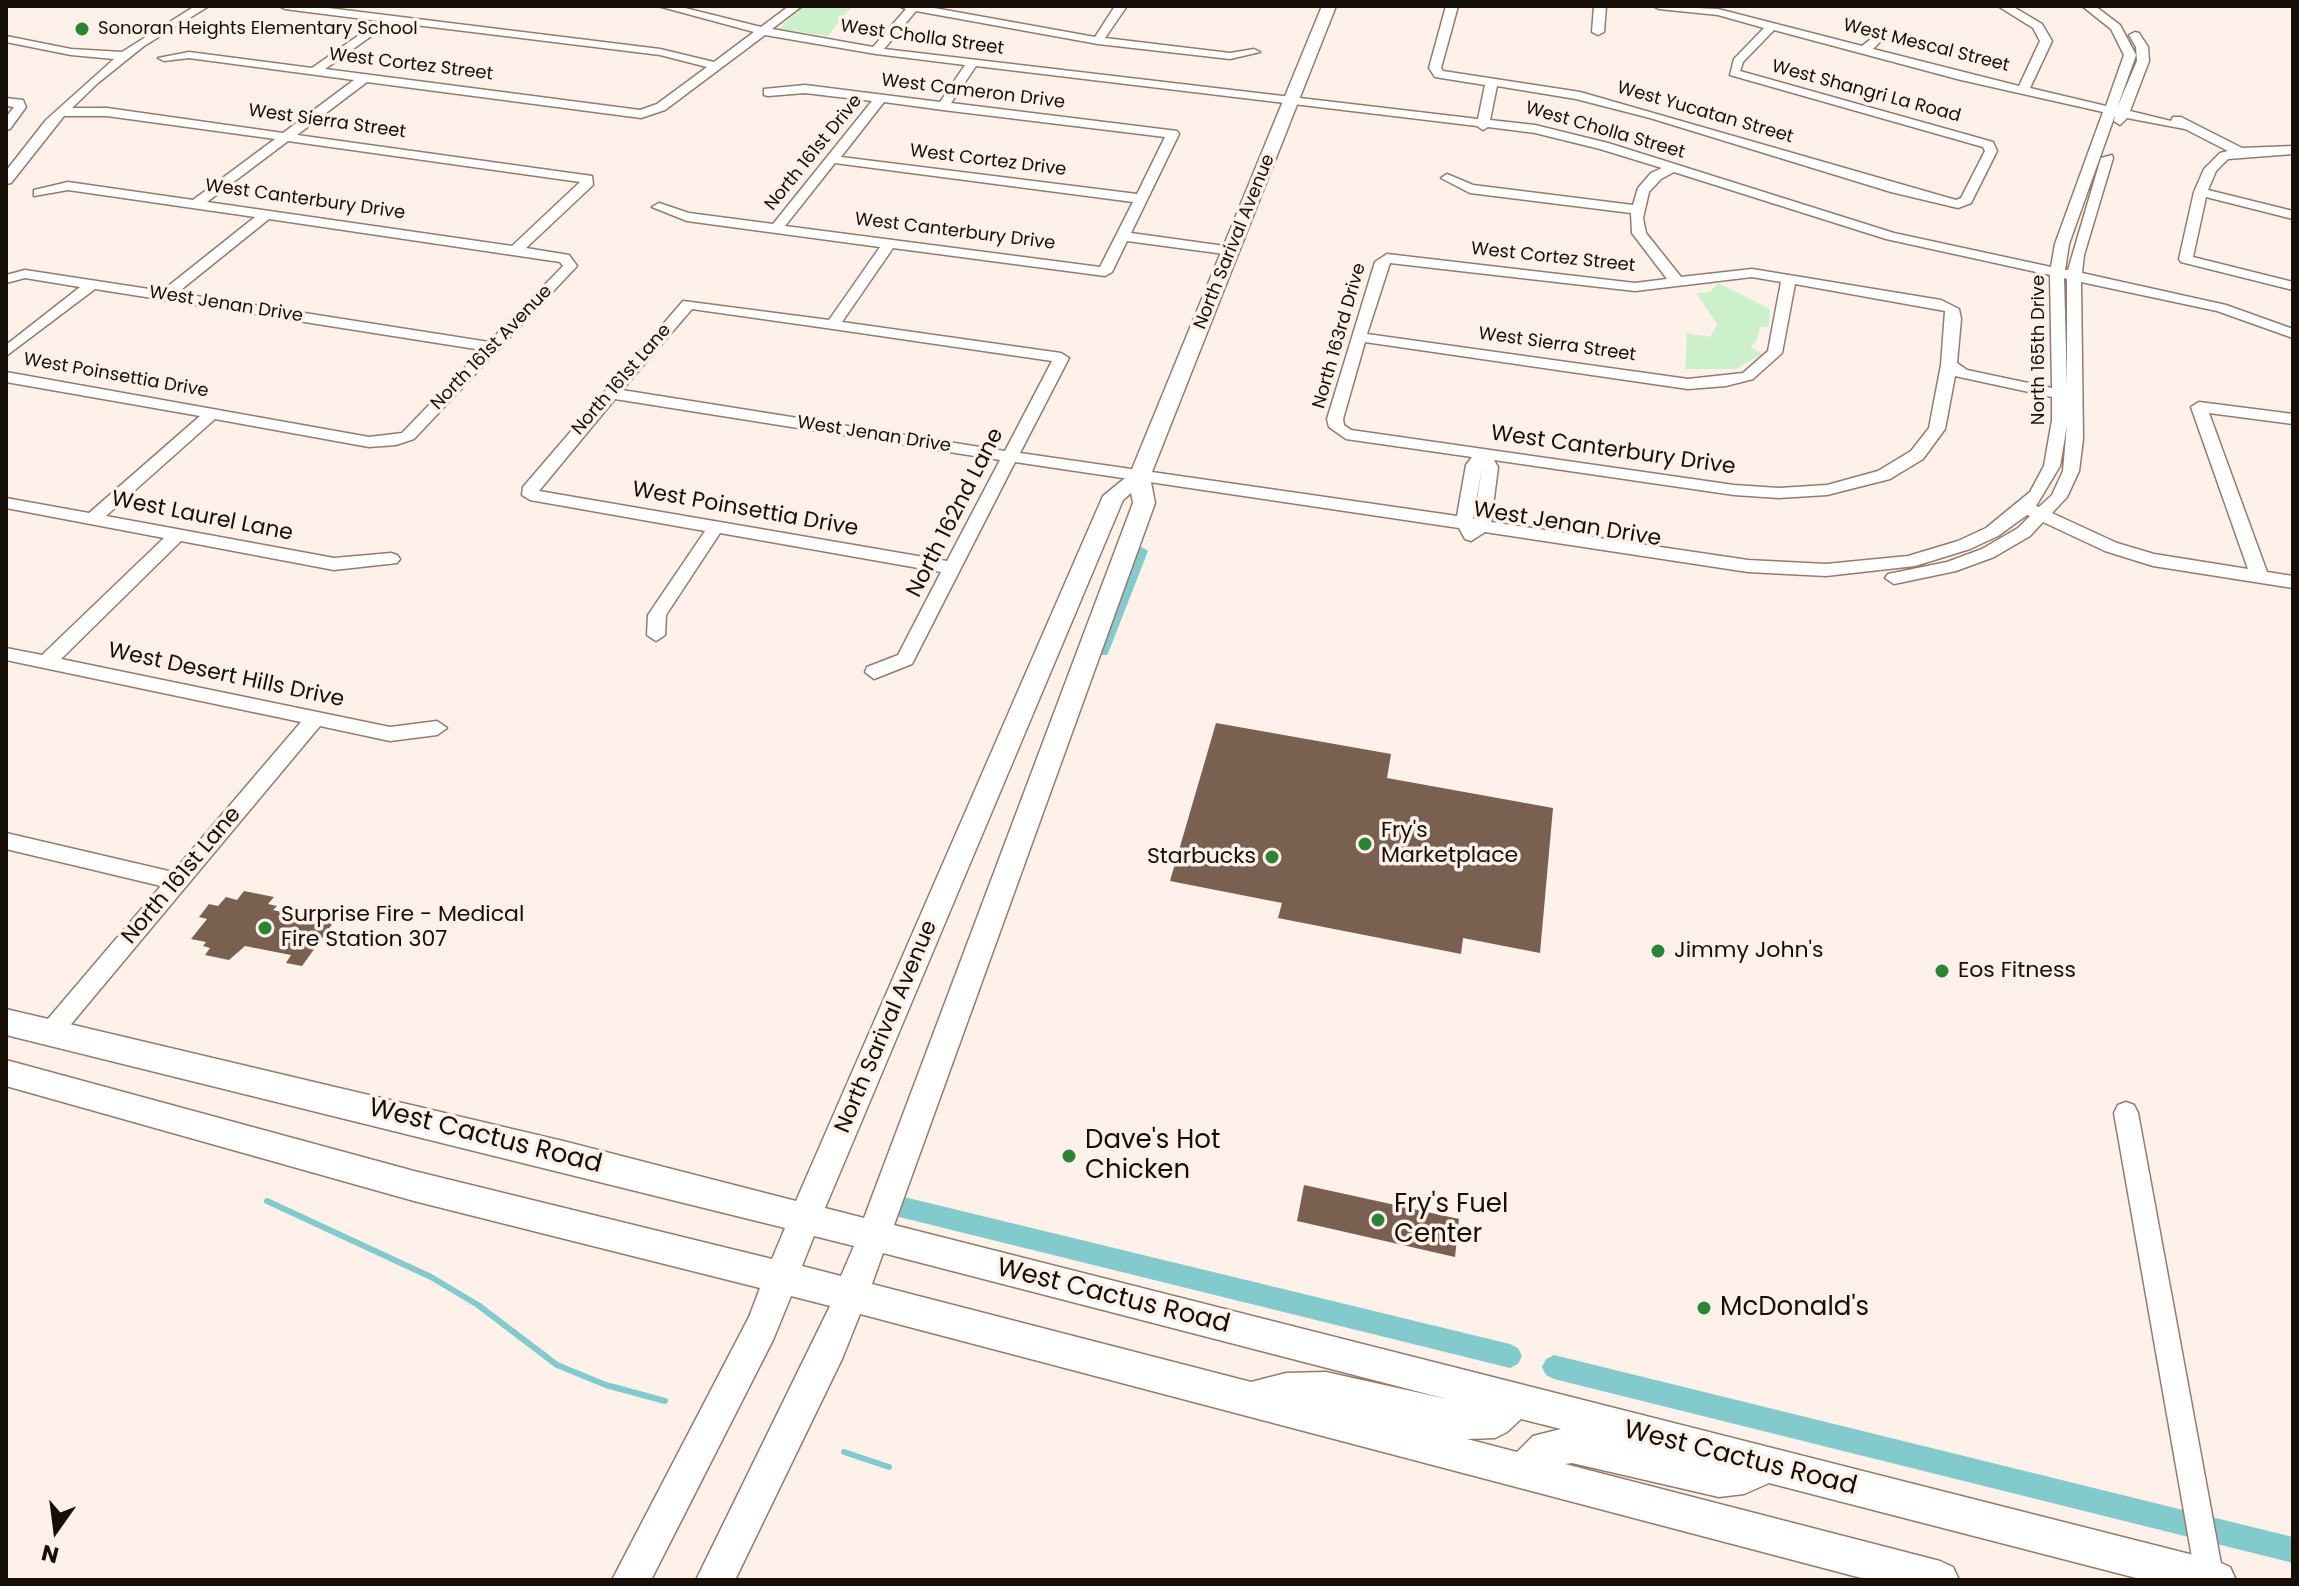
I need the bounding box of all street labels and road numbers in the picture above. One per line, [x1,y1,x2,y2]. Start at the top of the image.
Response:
street label: West Mescal Street [1841,15,2011,77]
street label: West Cholla Street [839,16,1005,60]
street label: West Cortez Street [328,44,494,86]
street label: West Shangri La Road [1769,56,1963,128]
street label: West Cameron Drive [880,70,1066,114]
street label: West Yucatan Street [1614,77,1796,149]
street label: North 161st Drive [761,91,867,215]
street label: West Cholla Street [1523,98,1687,164]
street label: West Sierra Street [247,100,407,144]
street label: West Cortez Drive [909,141,1067,181]
street label: North Sarival Avenue [1190,151,1280,333]
street label: West Canterbury Drive [203,175,407,225]
street label: West Canterbury Drive [853,209,1057,255]
street label: West Cortez Street [1470,239,1636,277]
street label: North 163rd Drive [1309,261,1371,411]
street label: North 165th Drive [2028,275,2050,425]
street label: North 161st Avenue [427,281,557,415]
street label: West Jenan Drive [148,282,304,328]
street label: North 161st Lane [568,320,676,440]
street label: West Sierra Street [1477,323,1637,367]
street label: West Poinsettia Drive [22,349,210,403]
street label: West Jenan Drive [796,412,952,458]
street label: West Canterbury Drive [1489,421,1737,481]
street label: North 162nd Lane [902,424,1010,602]
street label: West Poinsettia Drive [630,477,860,543]
street label: West Laurel Lane [109,486,295,548]
street label: West Jenan Drive [1471,497,1663,553]
street label: West Desert Hills Drive [105,638,347,714]
street label: North 161st Lane [117,802,247,950]
street label: North Sarival Avenue [830,917,944,1137]
street label: West Cactus Road [365,1093,605,1181]
street label: West Cactus Road [993,1253,1233,1341]
street label: West Cactus Road [1620,1415,1860,1503]

